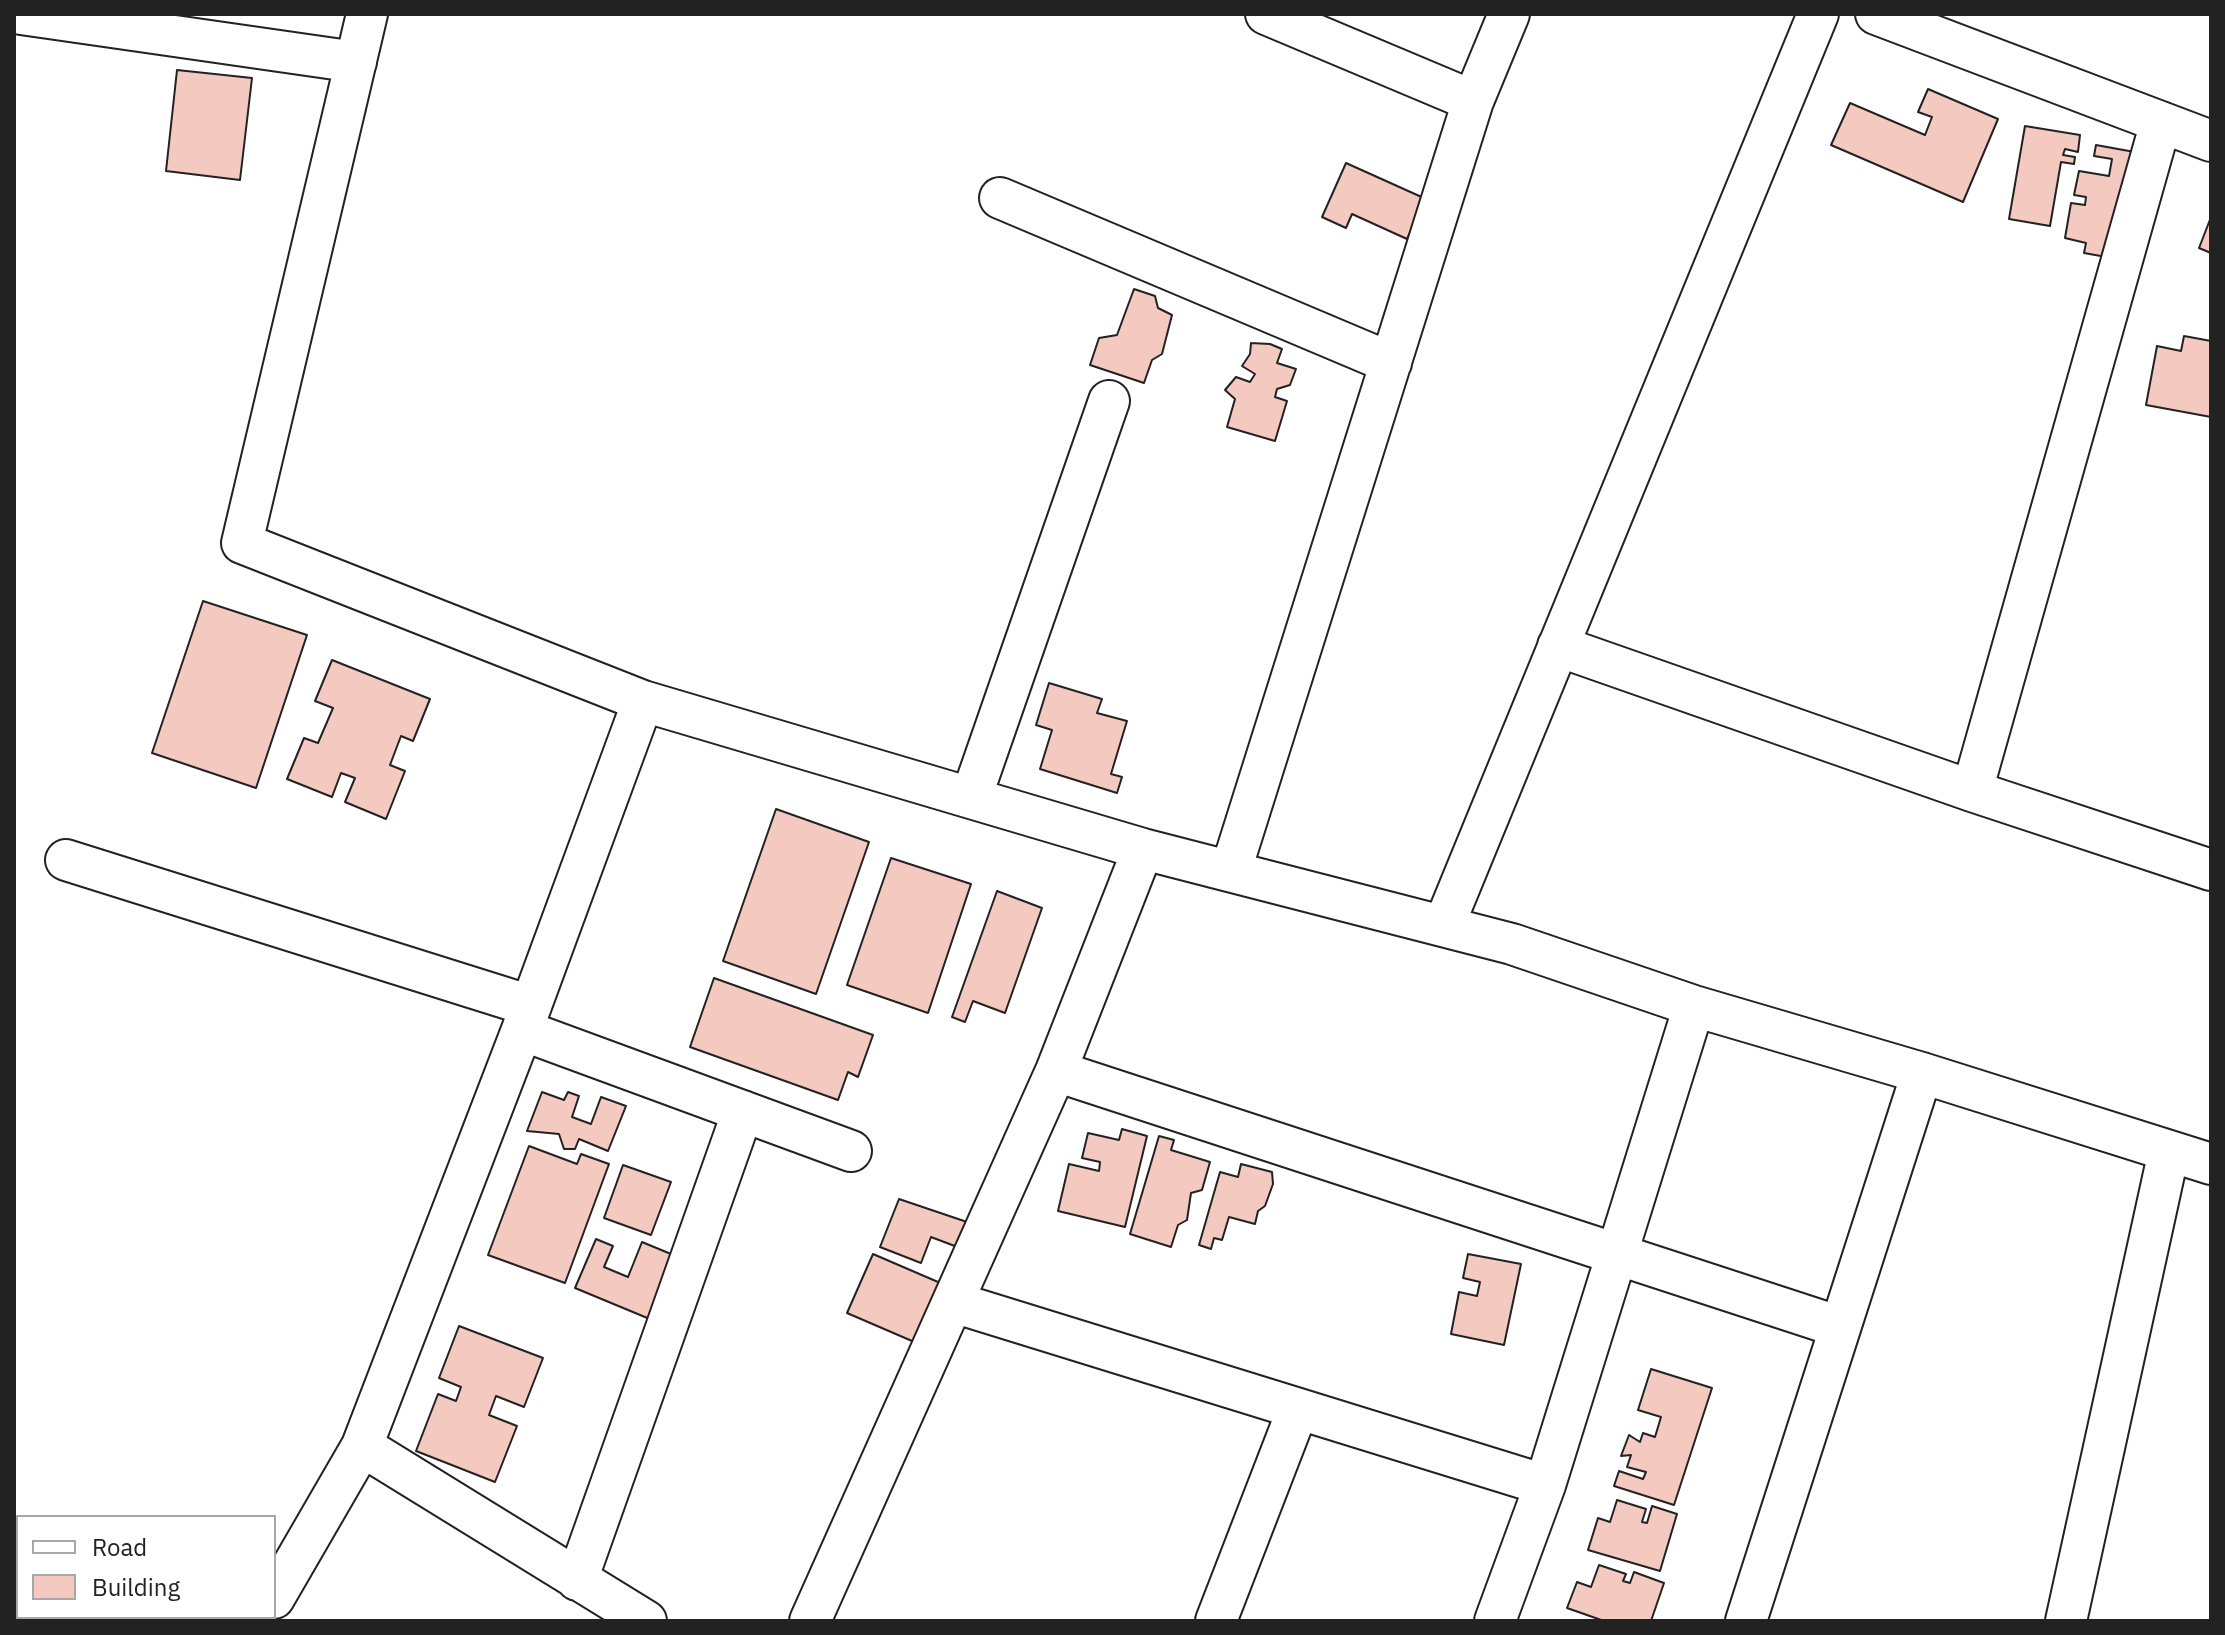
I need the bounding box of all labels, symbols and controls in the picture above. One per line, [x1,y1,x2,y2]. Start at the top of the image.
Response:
legend [16,1515,276,1619]
text: Road [92,1531,147,1563]
text: Building [92,1571,180,1603]

